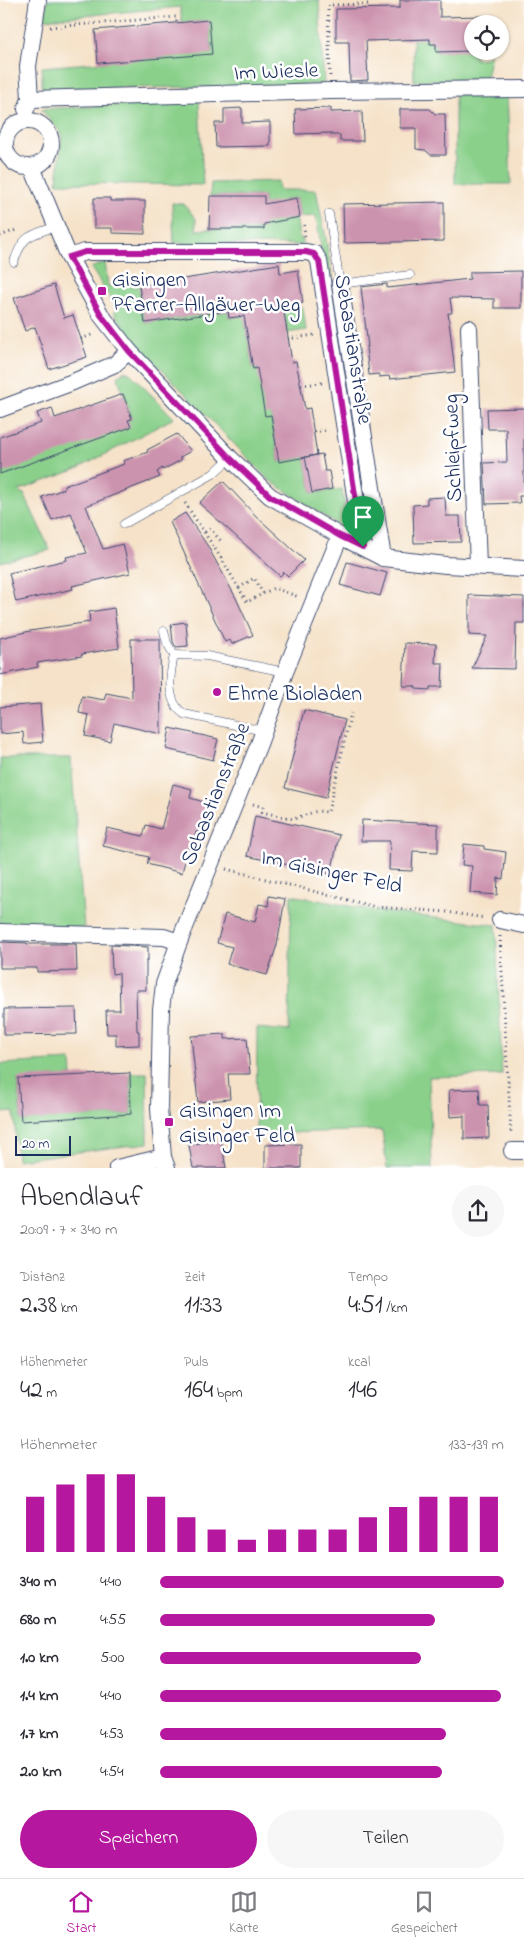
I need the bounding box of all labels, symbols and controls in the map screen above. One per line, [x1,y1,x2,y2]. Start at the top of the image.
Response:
map controls [464,15,509,60]
button: locate [464,15,509,60]
street label: Im Wiesle [233,56,319,90]
place label: Gisingen Pfarrer-Allgäuer-Weg [112,265,300,323]
street label: Sebastianstraße [324,272,380,427]
marker: Gisingen Pfarrer-Allgäuer-Weg [96,285,108,297]
street label: Schleipfweg [436,393,473,503]
pin [342,496,384,547]
icon: arrive [349,503,377,531]
place label: Ehrne Bioladen [227,679,362,711]
marker: Ehrne Bioladen [211,686,223,698]
street label: Sebastianstraße [174,718,260,870]
street label: Im Gisinger Feld [258,842,405,905]
place label: Gisingen Im Gisinger Feld [179,1096,295,1154]
marker: Gisingen Im Gisinger Feld [163,1116,175,1128]
scale bar [15,1133,71,1156]
text: 20 m [22,1134,49,1155]
text: Abendlauf [20,1178,143,1219]
button: share [452,1185,504,1237]
text: 20:09 · 7 × 340 m [20,1218,117,1242]
text: Distanz [20,1267,65,1288]
text: Zeit [184,1267,205,1288]
text: Tempo [348,1267,388,1288]
text: 2.38 [20,1288,57,1324]
text: 11:33 [184,1288,223,1324]
text: 4:51 [348,1288,383,1324]
text: km [57,1298,78,1319]
text: /km [383,1298,408,1319]
text: Höhenmeter [20,1352,87,1373]
text: Puls [184,1352,209,1373]
text: kcal [348,1352,370,1373]
text: 42 [20,1373,43,1409]
text: 164 [184,1373,213,1409]
text: 146 [348,1373,377,1409]
text: m [43,1383,57,1404]
text: bpm [213,1383,243,1404]
text: Höhenmeter [20,1433,97,1457]
text: 133–139 m [448,1433,504,1457]
text: 340 m [20,1570,57,1594]
text: 4:40 [100,1570,121,1594]
text: 680 m [20,1608,56,1632]
text: 4:55 [100,1608,126,1632]
text: 1.0 km [20,1646,59,1670]
text: 5:00 [100,1646,124,1670]
text: 1.4 km [20,1684,58,1708]
text: 4:40 [100,1684,121,1708]
text: 1.7 km [20,1722,58,1746]
text: 4:53 [100,1722,124,1746]
text: 2.0 km [20,1760,62,1784]
text: 4:54 [100,1760,124,1784]
button: Speichern [20,1810,257,1868]
button: Teilen [267,1810,504,1868]
tab: Start [66,1888,97,1939]
tab: Karte [229,1888,259,1939]
tab: Gespeichert [391,1888,458,1939]

